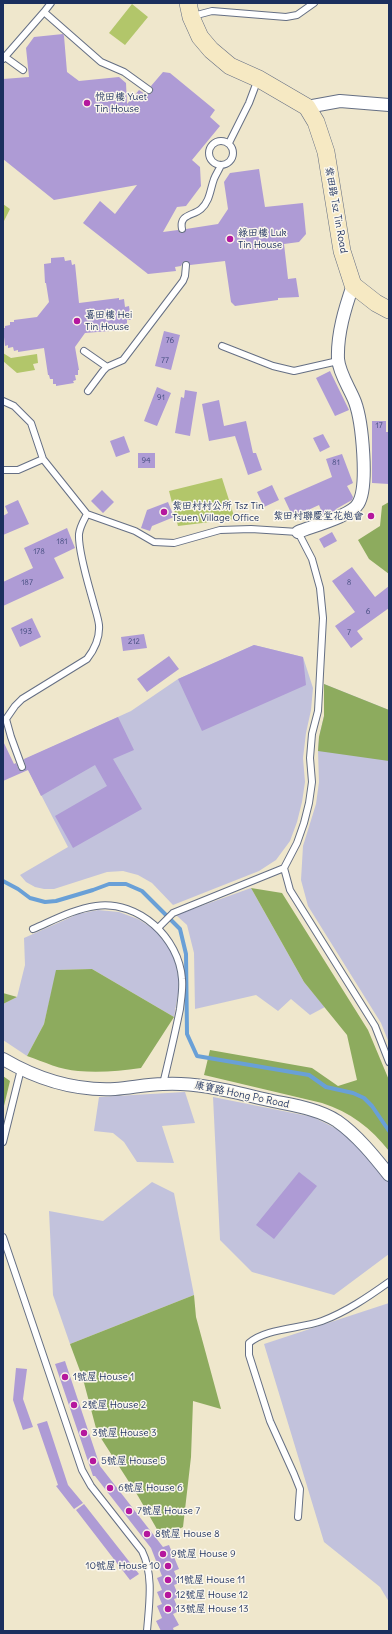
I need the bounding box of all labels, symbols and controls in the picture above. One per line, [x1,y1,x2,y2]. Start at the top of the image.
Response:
place label: 悅田樓 Yuet Tin House [95,91,147,114]
marker: 悅田樓 Yuet Tin House [82,98,92,108]
street label: 紫田路 Tsz Tin Road [322,166,350,254]
place label: 綠田樓 Luk Tin House [238,227,287,250]
marker: 綠田樓 Luk Tin House [225,234,235,244]
place label: 喜田樓 Hei Tin House [85,309,132,332]
marker: 喜田樓 Hei Tin House [72,316,82,326]
house number: 76 [166,336,174,346]
house number: 77 [161,356,169,366]
house number: 91 [157,393,165,403]
house number: 17 [375,421,383,431]
house number: 94 [141,456,151,466]
house number: 81 [332,458,340,468]
place label: 紫田村村公所 Tsz Tin Tsuen Village Office [172,500,264,524]
marker: 紫田村村公所 Tsz Tin Tsuen Village Office [159,507,169,517]
place label: 紫田村聯慶堂花炮會 [273,510,363,522]
marker: 紫田村聯慶堂花炮會 [366,511,376,521]
house number: 181 [57,537,67,547]
house number: 178 [33,547,45,557]
house number: 187 [21,578,33,588]
house number: 8 [347,578,351,588]
house number: 6 [366,607,370,617]
house number: 193 [20,627,32,637]
house number: 7 [347,628,351,638]
house number: 212 [128,637,140,647]
street label: 康寶路 Hong Po Road [194,1079,290,1111]
place label: 1號屋 House 1 [73,1371,134,1383]
marker: 1號屋 House 1 [60,1372,70,1382]
place label: 2號屋 House 2 [82,1399,146,1411]
marker: 2號屋 House 2 [69,1400,79,1410]
place label: 3號屋 House 3 [92,1427,157,1439]
marker: 3號屋 House 3 [79,1428,89,1438]
place label: 5號屋 House 5 [101,1455,166,1467]
marker: 5號屋 House 5 [88,1456,98,1466]
place label: 6號屋 House 6 [118,1482,183,1494]
marker: 6號屋 House 6 [105,1483,115,1493]
place label: 7號屋 House 7 [137,1505,200,1517]
marker: 7號屋 House 7 [124,1506,134,1516]
place label: 8號屋 House 8 [155,1528,220,1540]
marker: 8號屋 House 8 [142,1529,152,1539]
place label: 9號屋 House 9 [171,1548,236,1560]
marker: 9號屋 House 9 [158,1549,168,1559]
place label: 10號屋 House 10 [86,1560,160,1572]
marker: 10號屋 House 10 [163,1561,173,1571]
place label: 11號屋 House 11 [176,1574,245,1586]
marker: 11號屋 House 11 [163,1575,173,1585]
place label: 12號屋 House 12 [176,1589,248,1601]
marker: 12號屋 House 12 [163,1590,173,1600]
place label: 13號屋 House 13 [176,1603,249,1615]
marker: 13號屋 House 13 [163,1604,173,1614]

